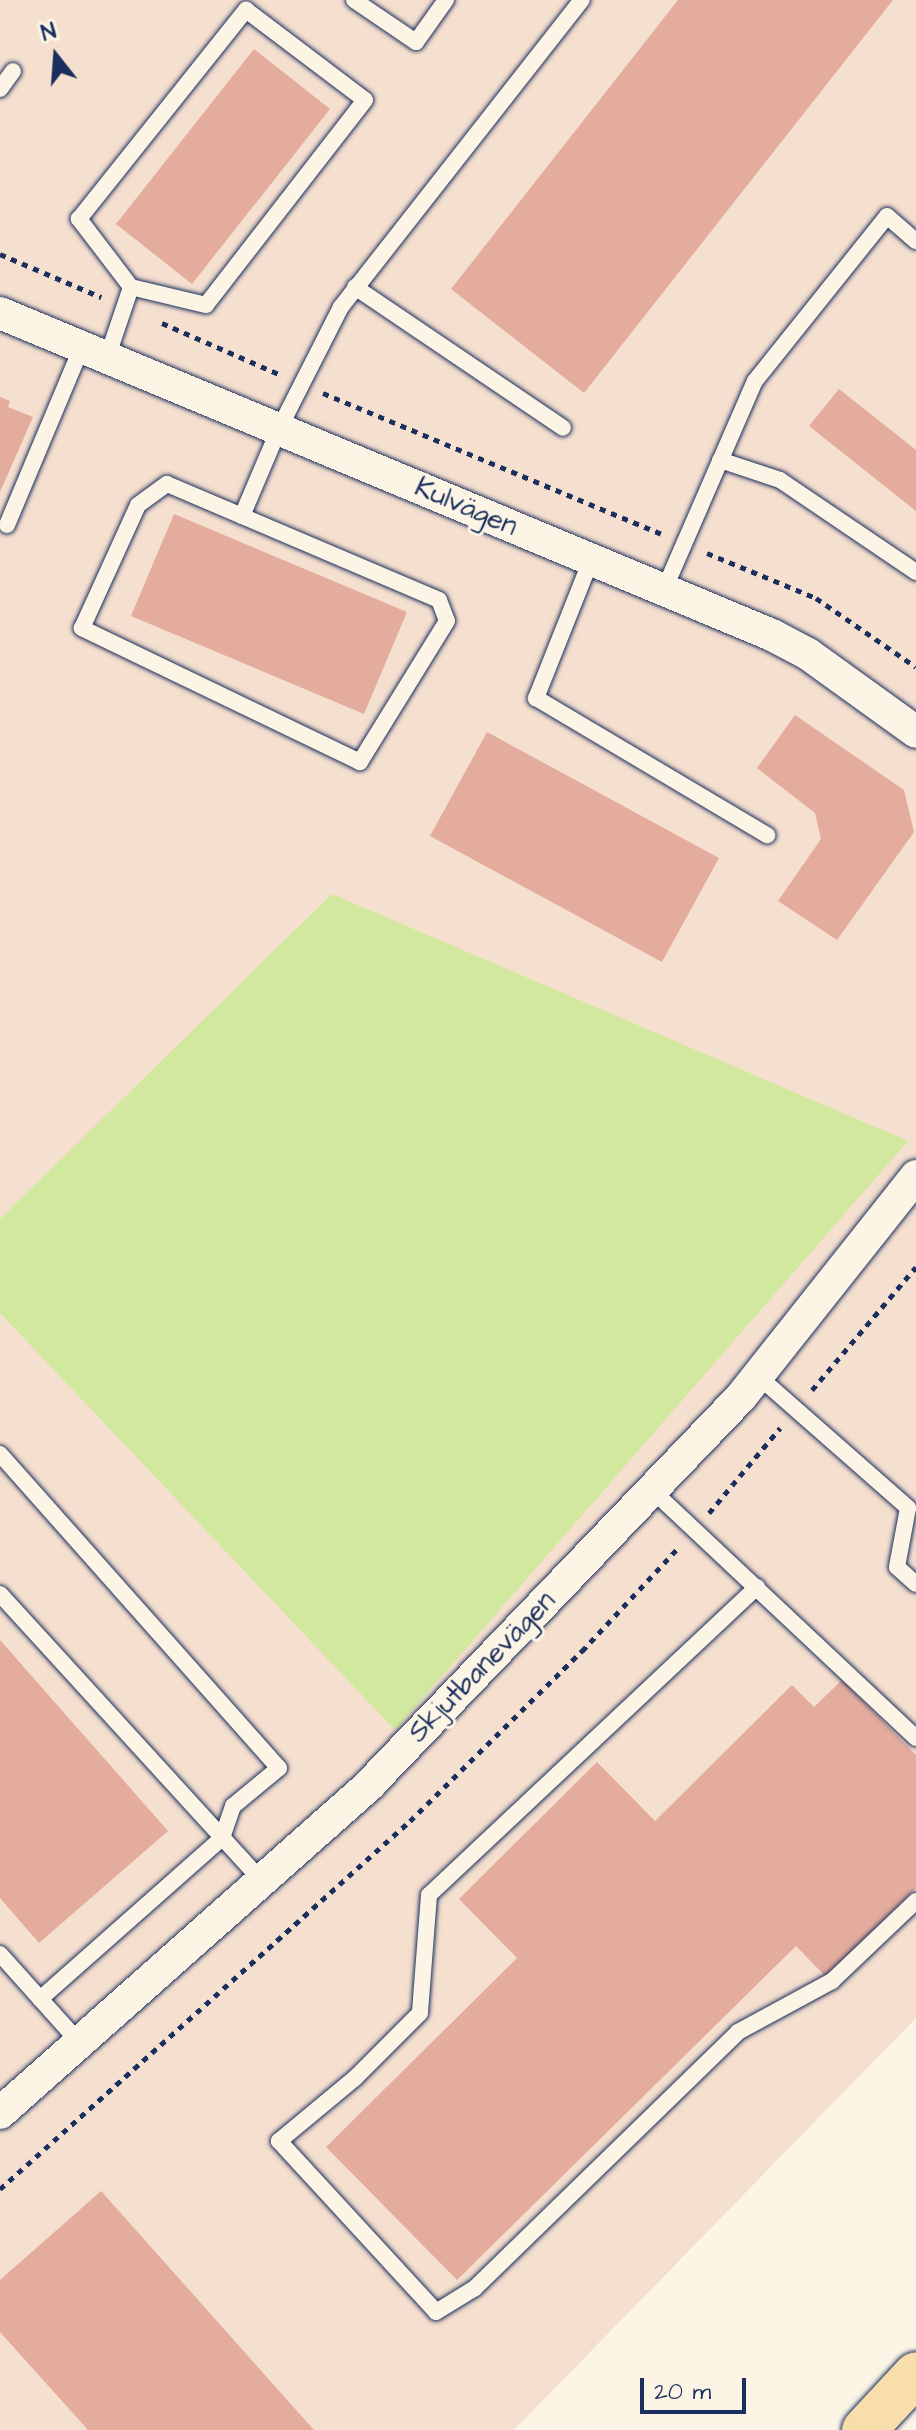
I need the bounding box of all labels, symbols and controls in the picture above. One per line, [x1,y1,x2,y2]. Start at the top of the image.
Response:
north arrow [16,16,96,96]
text: N [38,16,60,49]
street label: Kulvägen [410,470,522,544]
street label: Skjutbanevägen [401,1584,563,1750]
scale bar [644,2362,750,2412]
text: 20 m [654,2375,711,2409]

